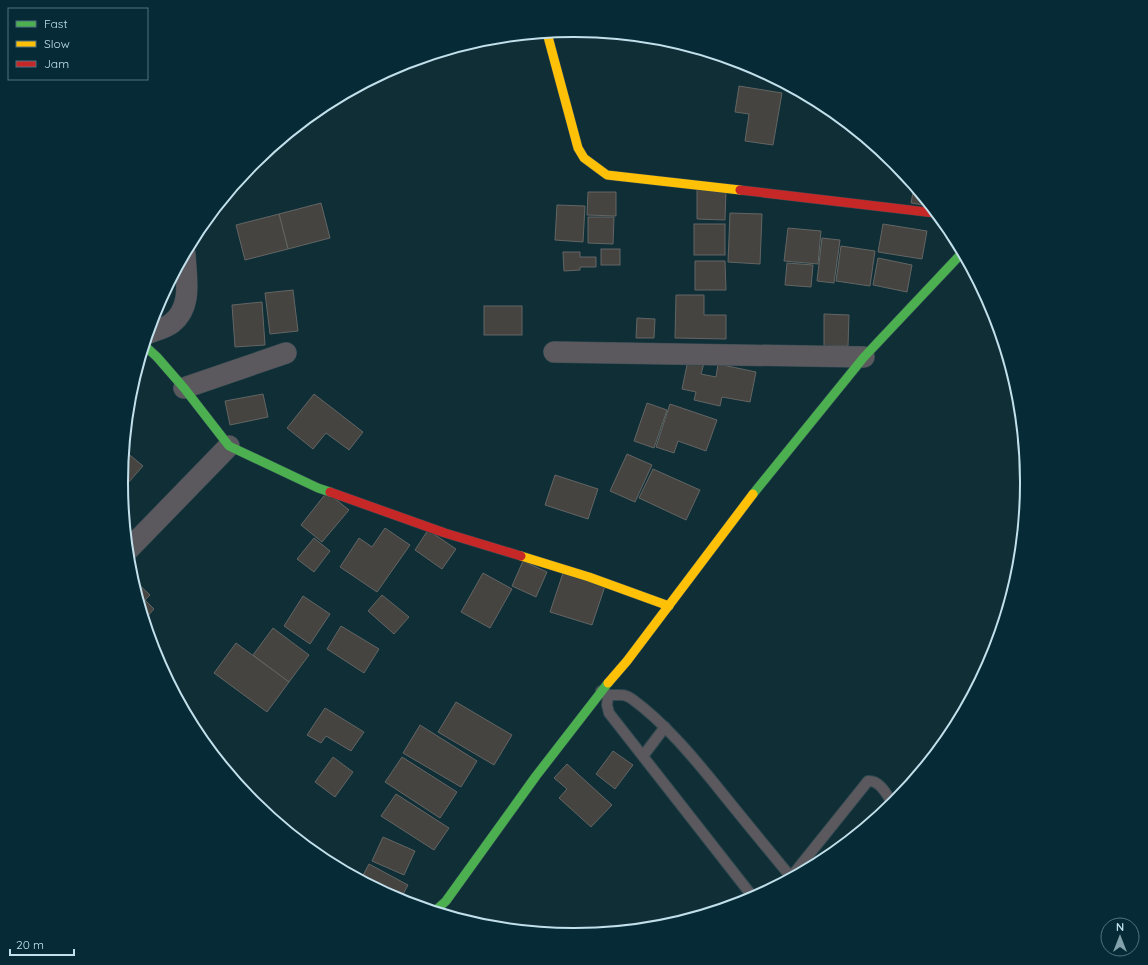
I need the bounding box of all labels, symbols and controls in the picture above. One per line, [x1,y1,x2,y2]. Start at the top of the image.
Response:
legend [8,8,148,80]
text: Fast [44,16,68,31]
text: Slow [44,36,70,51]
text: Jam [44,56,69,71]
north arrow [1100,917,1140,957]
text: N [1116,920,1124,934]
scale bar [10,931,74,957]
text: 20 m [16,937,44,952]

